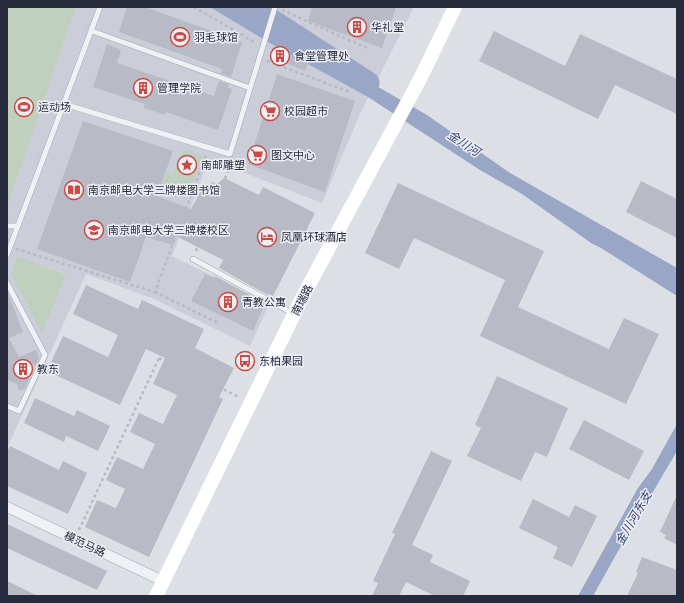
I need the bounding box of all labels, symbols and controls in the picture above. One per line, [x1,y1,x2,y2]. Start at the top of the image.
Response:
building icon: 华礼堂 [346,16,368,38]
place label: 华礼堂 [371,20,404,34]
sports icon: 羽毛球馆 [169,26,191,48]
place label: 羽毛球馆 [194,30,238,44]
building icon: 食堂管理处 [269,45,291,67]
place label: 食堂管理处 [294,49,349,63]
building icon: 管理学院 [132,77,154,99]
place label: 管理学院 [157,81,201,95]
sports icon: 运动场 [13,96,35,118]
place label: 运动场 [38,100,71,114]
supermarket icon: 校园超市 [259,100,281,122]
place label: 校园超市 [284,104,328,118]
water label: 金川河 [445,127,485,160]
supermarket icon: 图文中心 [246,144,268,166]
place label: 图文中心 [271,148,315,162]
place icon: 南邮雕塑 [176,154,198,176]
place label: 南邮雕塑 [201,158,245,172]
library icon: 南京邮电大学三牌楼图书馆 [63,179,85,201]
place label: 南京邮电大学三牌楼图书馆 [88,183,220,197]
school or university icon: 南京邮电大学三牌楼校区 [83,219,105,241]
place label: 南京邮电大学三牌楼校区 [108,223,229,237]
hotel icon: 凤凰环球酒店 [256,226,278,248]
place label: 凤凰环球酒店 [281,230,347,244]
street label: 南瑞路 [288,282,316,318]
building icon: 青教公寓 [217,291,239,313]
place label: 青教公寓 [242,295,286,309]
bus stop icon: 东柏果园 [234,350,256,372]
place label: 东柏果园 [259,354,303,368]
building icon: 教东 [12,358,34,380]
place label: 教东 [37,362,59,376]
water label: 金川河东支 [612,487,655,548]
street label: 模范马路 [62,528,108,560]

